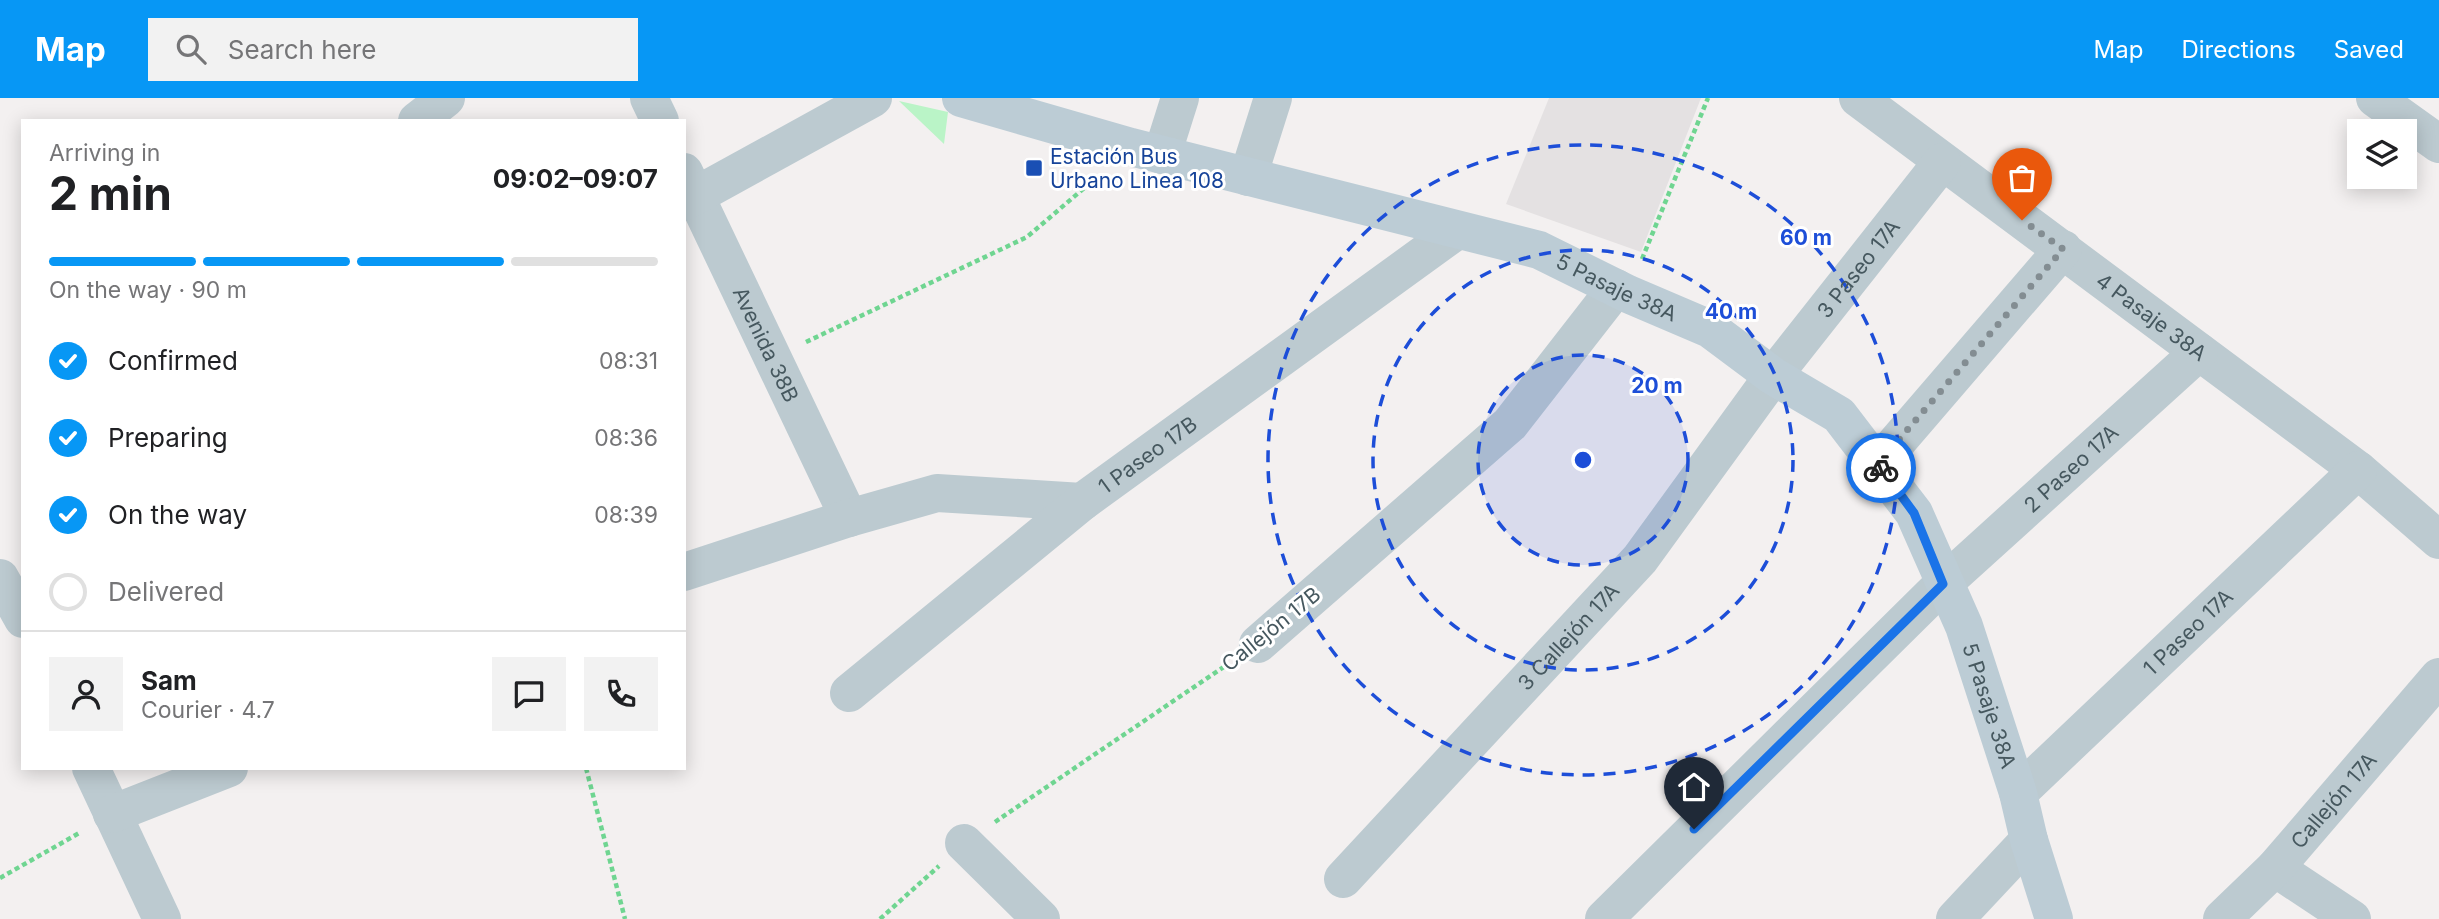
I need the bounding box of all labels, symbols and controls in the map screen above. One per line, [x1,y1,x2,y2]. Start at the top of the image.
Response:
search box [148,18,638,81]
text: Map [35,29,106,69]
icon: search [172,30,210,68]
text: Search here [228,34,376,65]
text: Map [2094,35,2143,64]
text: Directions [2181,35,2296,64]
text: Saved [2334,35,2404,64]
map controls [2347,119,2417,189]
button: layers [2347,119,2417,189]
text: Arriving in [49,139,160,167]
place label: Estación Bus Urbano Linea 108 [1050,144,1224,193]
pin [1992,148,2052,220]
marker: Estación Bus Urbano Linea 108 [1024,158,1044,178]
icon: bag [2003,159,2041,197]
text: 09:02–09:07 [493,163,658,194]
text: 2 min [49,165,172,221]
street label: 3 Paseo 17A [1811,214,1905,323]
text: 60 m [1780,225,1832,250]
street label: 5 Pasaje 38A [1552,248,1681,326]
street label: 4 Pasaje 38A [2091,267,2212,366]
text: On the way · 90 m [49,276,247,304]
street label: Avenida 38B [728,283,804,406]
text: 40 m [1705,299,1757,324]
icon: check [49,342,87,380]
text: Confirmed [108,345,238,376]
text: 08:31 [599,347,658,375]
text: 20 m [1631,373,1683,398]
street label: 1 Paseo 17B [1093,411,1202,499]
icon: check [49,419,87,457]
street label: 2 Paseo 17A [2018,419,2123,517]
text: Preparing [108,422,228,453]
text: 08:36 [594,424,658,452]
courier [1846,433,1916,503]
centre of rings [1571,448,1595,472]
icon: bike [1862,449,1900,487]
icon: check [49,496,87,534]
text: On the way [108,499,247,530]
text: 08:39 [594,501,658,529]
text: Delivered [108,576,224,607]
street label: 3 Callejón 17A [1512,578,1624,695]
street label: Callejón 17B [1217,582,1325,676]
street label: 1 Paseo 17A [2138,583,2238,680]
street label: 5 Pasaje 38A [1958,640,2022,771]
button: person [49,657,123,731]
button: chat [492,657,566,731]
button: phone [584,657,658,731]
text: Sam [141,665,197,696]
text: Courier · 4.7 [141,696,275,724]
street label: Callejón 17A [2285,747,2381,853]
pin [1664,757,1724,829]
icon: home [1675,768,1713,806]

